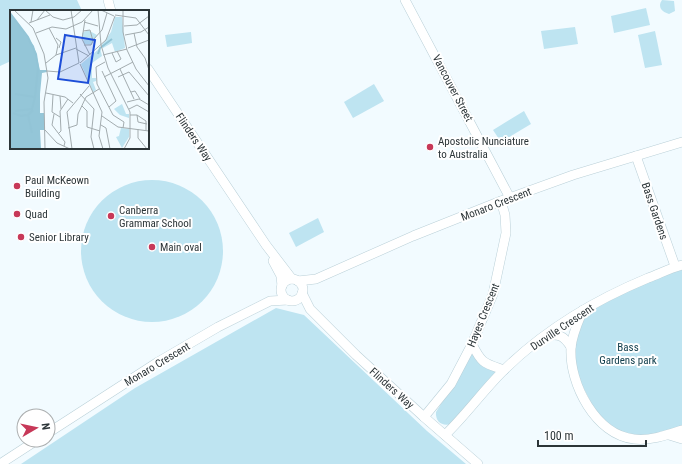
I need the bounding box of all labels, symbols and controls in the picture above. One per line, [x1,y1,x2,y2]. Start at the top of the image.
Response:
inset map [10,10,149,149]
street label: Vancouver Street [429,53,476,124]
street label: Flinders Way [173,111,215,164]
place label: Apostolic Nunciature to Australia [438,135,529,161]
marker: Apostolic Nunciature to Australia [425,142,435,152]
place label: Paul McKeown Building [25,174,89,200]
marker: Paul McKeown Building [12,181,22,191]
street label: Bass Gardens [639,181,670,242]
street label: Monaro Crescent [459,185,533,224]
place label: Canberra Grammar School [119,204,191,230]
place label: Quad [25,208,48,221]
marker: Quad [12,209,22,219]
marker: Canberra Grammar School [106,211,116,221]
place label: Senior Library [29,231,89,244]
marker: Senior Library [16,232,26,242]
place label: Main oval [160,241,202,254]
marker: Main oval [147,242,157,252]
street label: Hayes Crescent [465,281,502,349]
street label: Durville Crescent [528,301,596,353]
street label: Monaro Crescent [122,340,192,389]
park label: Bass Gardens park [599,341,657,367]
street label: Flinders Way [367,365,417,412]
north arrow [16,408,56,448]
text: N [38,422,52,431]
scale bar [538,422,646,448]
text: 100 m [544,429,574,443]

